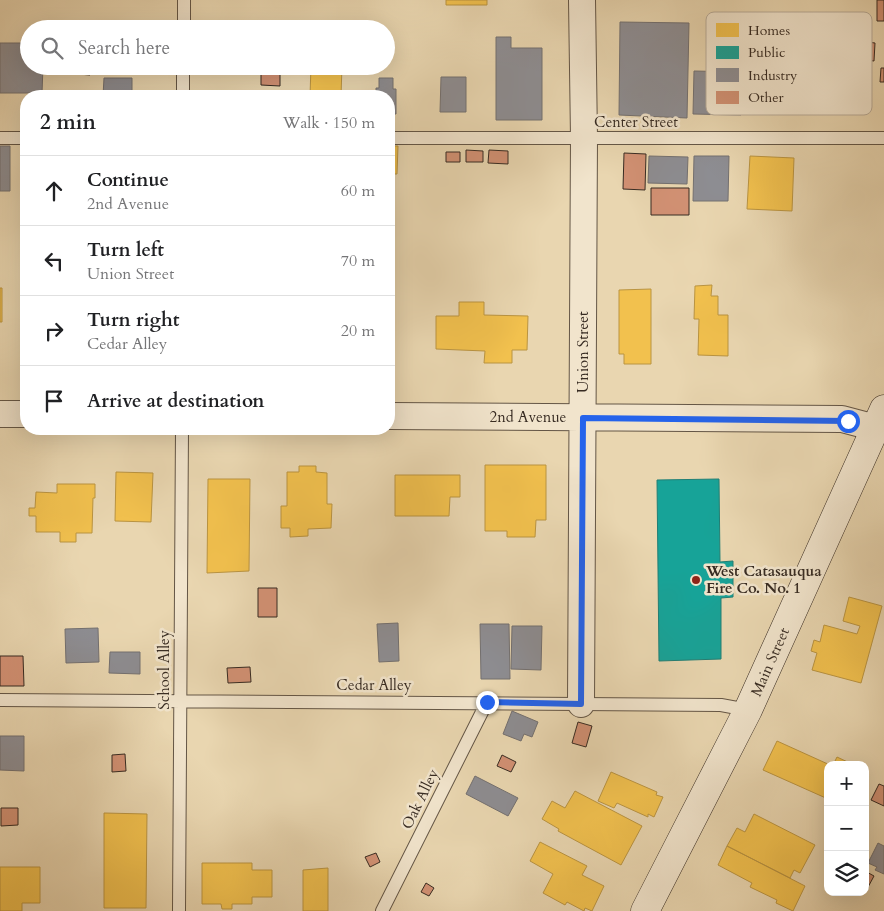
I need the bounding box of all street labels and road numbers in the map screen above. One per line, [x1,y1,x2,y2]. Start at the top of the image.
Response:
street label: Center Street [594,112,678,132]
street label: Union Street [573,311,593,393]
street label: 2nd Avenue [490,407,567,427]
street label: Main Street [746,624,794,700]
street label: School Alley [154,630,174,710]
street label: Cedar Alley [336,675,412,695]
street label: Oak Alley [397,766,443,832]

